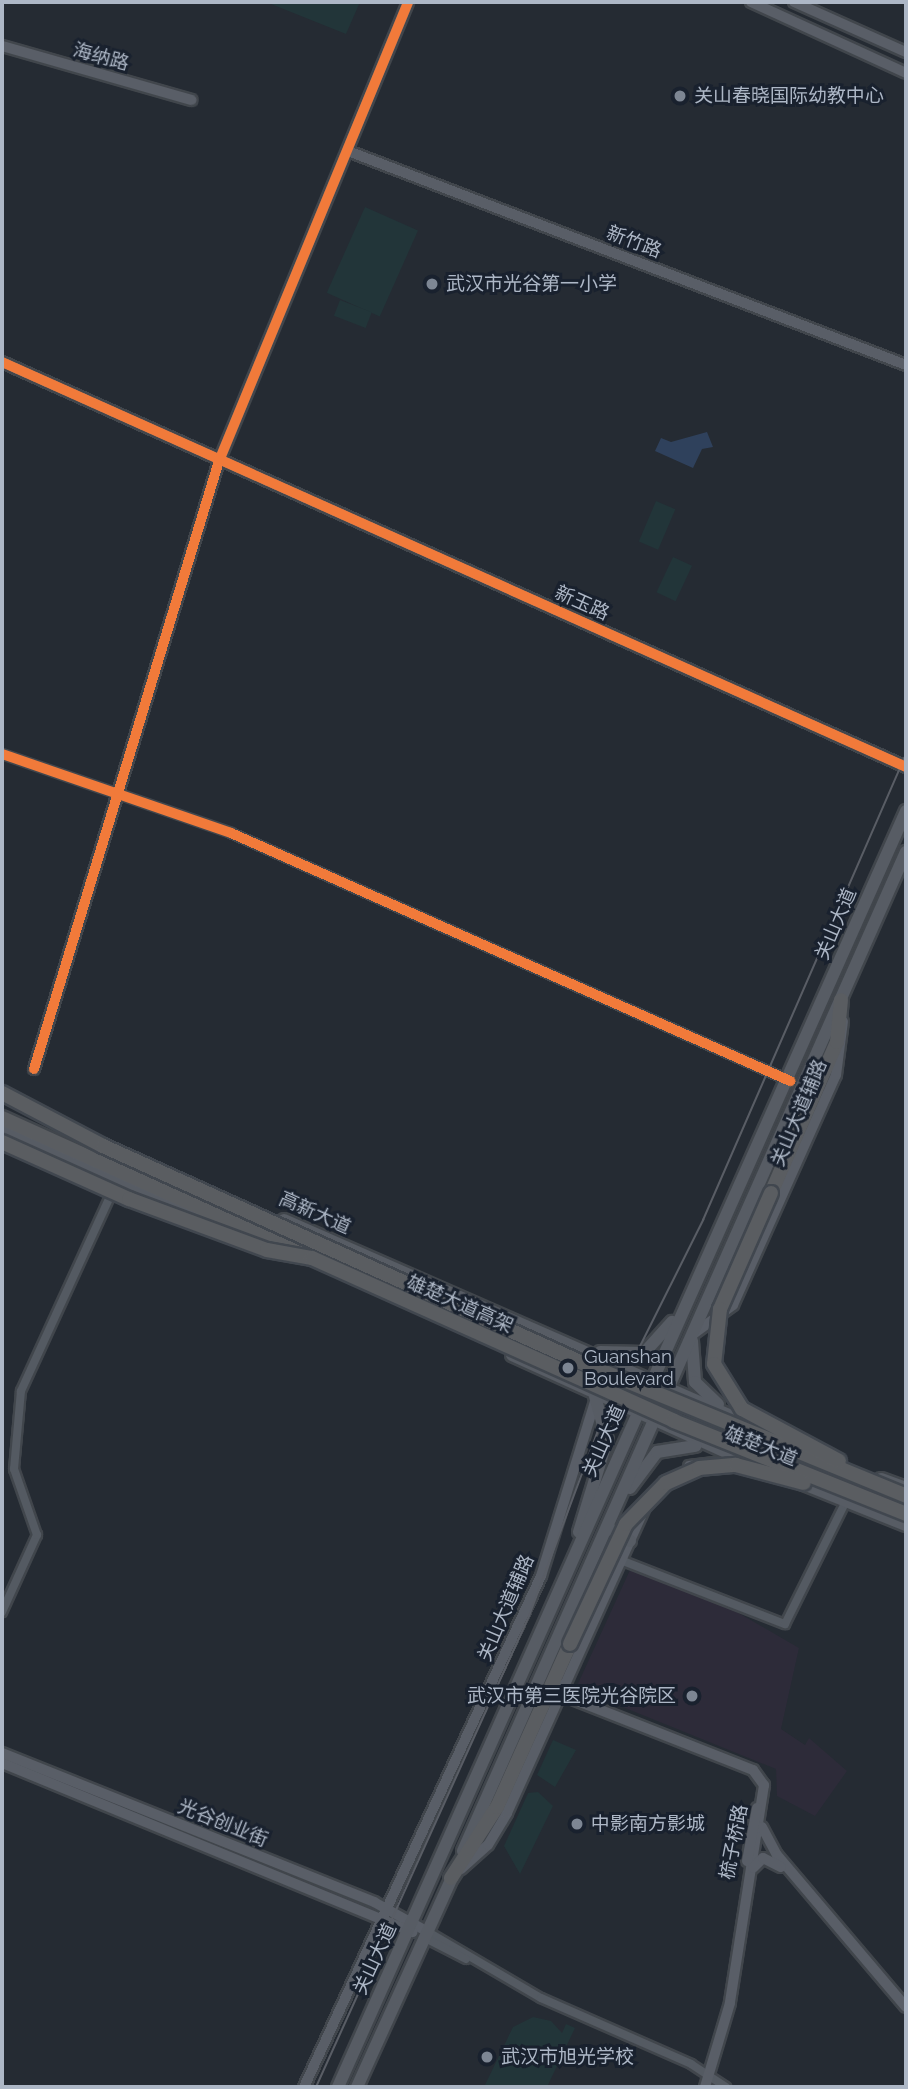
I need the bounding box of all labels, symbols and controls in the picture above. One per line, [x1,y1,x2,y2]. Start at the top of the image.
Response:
street label: 海纳路 [71,39,131,75]
place label: 关山春晓国际幼教中心 [694,85,884,107]
marker: 关山春晓国际幼教中心 [672,88,688,104]
street label: 新竹路 [603,221,665,263]
place label: 武汉市光谷第一小学 [446,273,617,295]
marker: 武汉市光谷第一小学 [424,276,440,292]
street label: 新玉路 [551,581,613,625]
street label: 关山大道 [811,885,861,963]
street label: 关山大道辅路 [766,1056,832,1170]
street label: 高新大道 [276,1187,354,1239]
street label: 雄楚大道高架 [403,1270,517,1338]
place label: Guanshan Boulevard [584,1346,674,1390]
marker: Guanshan Boulevard [558,1358,578,1378]
street label: 关山大道 [578,1402,630,1480]
street label: 雄楚大道 [721,1421,801,1471]
street label: 关山大道辅路 [473,1551,539,1665]
place label: 武汉市第三医院光谷院区 [467,1685,676,1707]
marker: 武汉市第三医院光谷院区 [682,1686,702,1706]
street label: 光谷创业街 [175,1795,271,1851]
street label: 梳子桥路 [716,1803,752,1881]
place label: 中影南方影城 [591,1813,705,1835]
marker: 中影南方影城 [569,1816,585,1832]
street label: 关山大道 [349,1920,401,1998]
place label: 武汉市旭光学校 [501,2046,634,2068]
marker: 武汉市旭光学校 [479,2049,495,2065]

